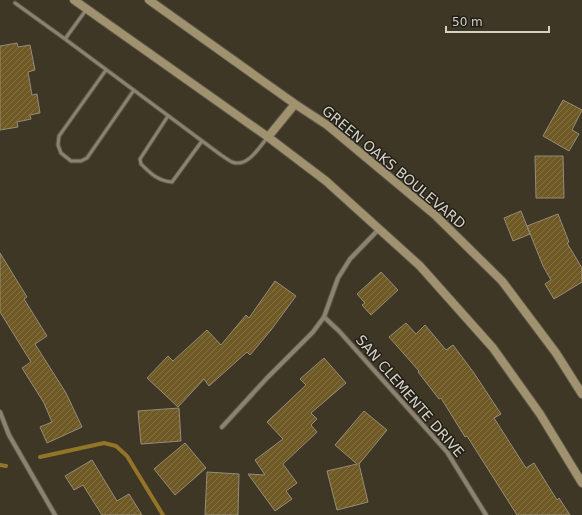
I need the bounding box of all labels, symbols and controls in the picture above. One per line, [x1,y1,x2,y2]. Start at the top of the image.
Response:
scale bar [446,8,549,34]
text: 50 m [452,15,483,29]
street label: GREEN OAKS BOULEVARD [319,102,469,232]
street label: SAN CLEMENTE DRIVE [353,332,467,460]

